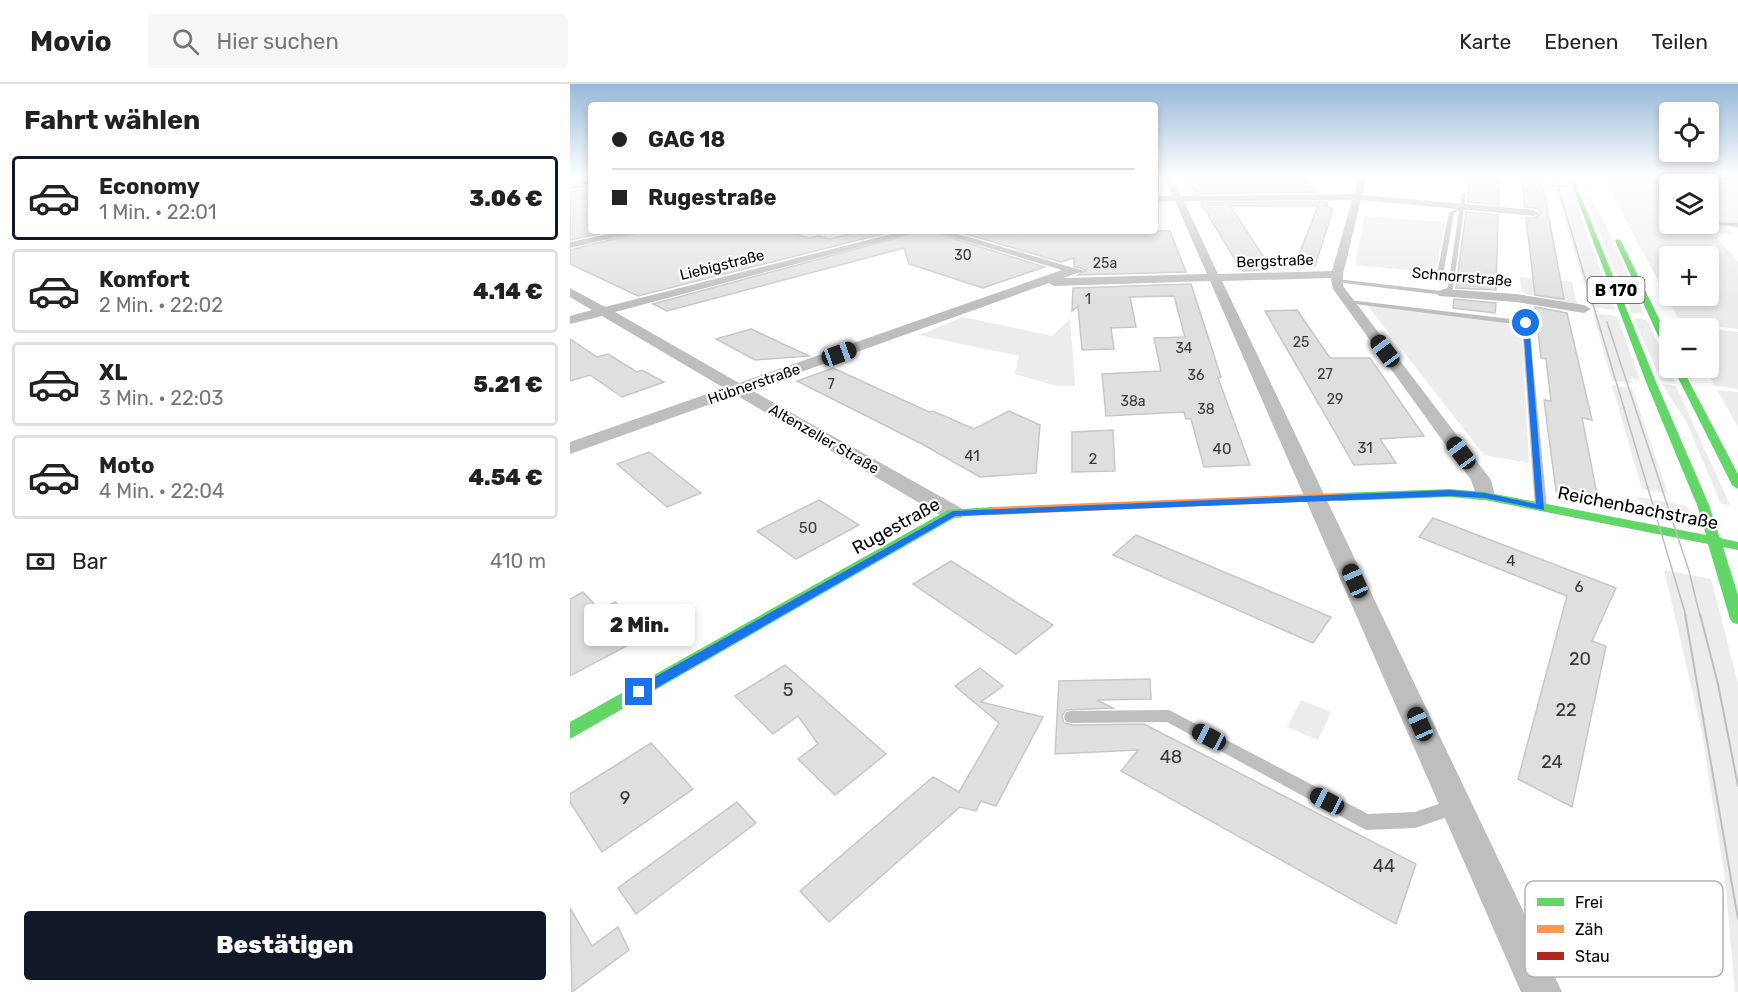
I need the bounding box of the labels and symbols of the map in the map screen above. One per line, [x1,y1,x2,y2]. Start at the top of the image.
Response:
street label: Liebigstraße [678,246,766,284]
house number: 30 [954,247,972,264]
street label: Bergstraße [1236,251,1314,271]
house number: 25a [1093,255,1117,272]
street label: Schnorrstraße [1411,264,1513,290]
road number: B 170 [1588,277,1644,303]
house number: 1 [1085,291,1091,308]
route start [1512,309,1539,336]
car [1367,331,1403,371]
house number: 25 [1293,334,1309,351]
car [819,339,859,369]
house number: 34 [1175,340,1193,357]
street label: Hübnerstraße [705,360,803,408]
house number: 27 [1317,366,1333,383]
house number: 36 [1188,367,1204,384]
house number: 7 [827,376,835,393]
house number: 29 [1327,391,1343,408]
house number: 38a [1120,393,1146,410]
street label: Altenzeller Straße [766,400,882,478]
house number: 38 [1197,401,1215,418]
car [1443,433,1479,473]
house number: 31 [1357,439,1373,457]
house number: 40 [1213,440,1231,458]
house number: 41 [964,447,980,465]
house number: 2 [1089,450,1098,468]
street label: Reichenbachstraße [1556,482,1720,534]
street label: Rugestraße [848,493,944,559]
house number: 50 [799,519,817,537]
house number: 4 [1506,552,1516,570]
car [1339,561,1371,601]
house number: 6 [1574,578,1584,596]
callout: 2 Min. [584,605,694,647]
house number: 20 [1569,648,1591,670]
route end [625,678,652,705]
house number: 5 [783,679,793,701]
house number: 22 [1555,699,1577,721]
car [1404,704,1436,744]
car [1189,721,1229,753]
house number: 48 [1160,746,1182,768]
house number: 24 [1541,751,1563,773]
car [1307,785,1347,817]
house number: 9 [620,787,630,809]
house number: 44 [1373,855,1395,877]
legend [1525,881,1723,977]
text: Frei [1575,893,1603,912]
text: Zäh [1575,920,1603,939]
text: Stau [1575,947,1610,966]

